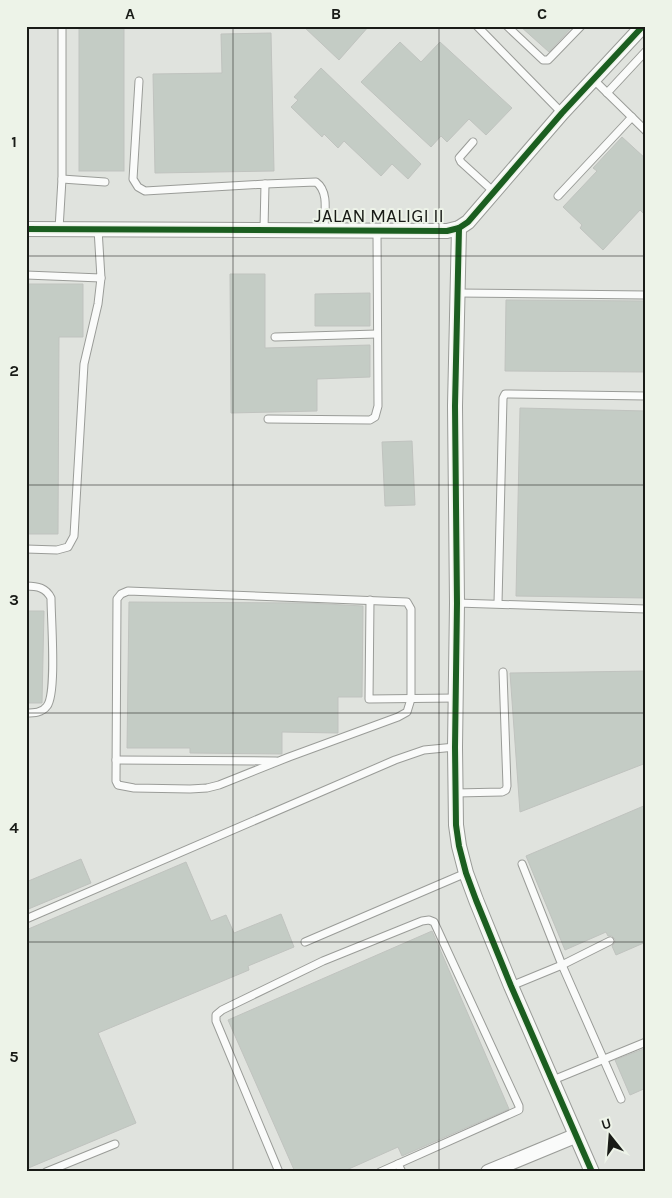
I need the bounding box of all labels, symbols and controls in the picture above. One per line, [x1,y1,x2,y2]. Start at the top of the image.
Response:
text: A [125,4,135,23]
text: B [331,4,341,23]
text: C [537,4,547,23]
text: 1 [11,132,17,151]
street label: JALAN MALIGI II [314,205,444,227]
text: 2 [9,361,19,380]
text: 3 [9,590,19,609]
text: 4 [9,818,19,837]
text: 5 [9,1047,19,1066]
north arrow [584,1110,634,1160]
text: U [599,1115,613,1134]

